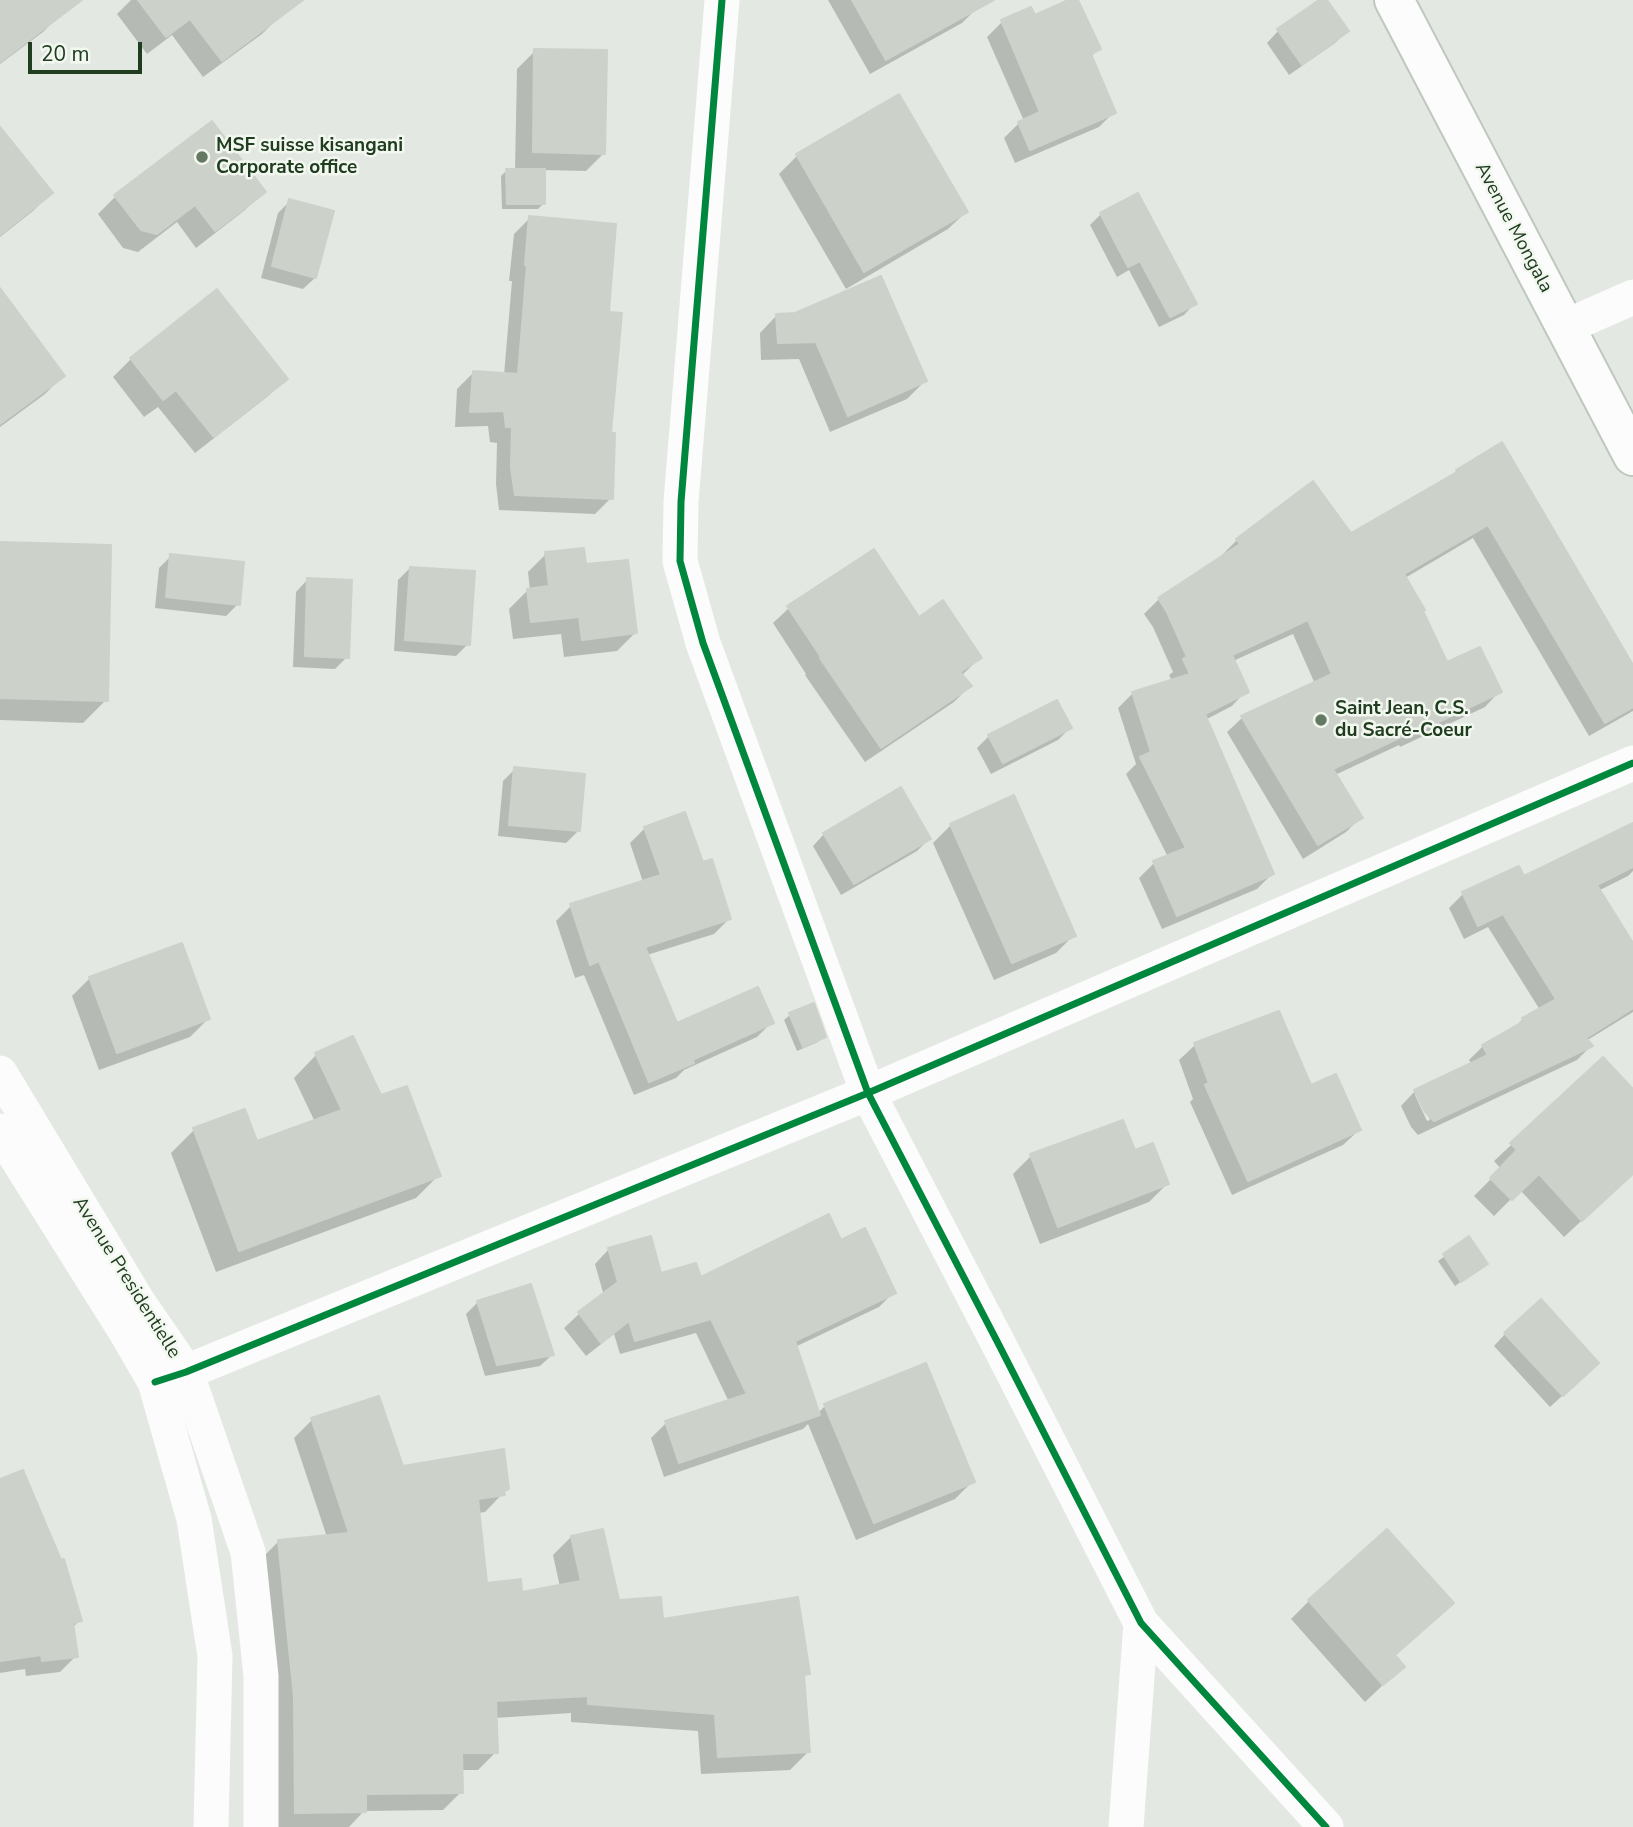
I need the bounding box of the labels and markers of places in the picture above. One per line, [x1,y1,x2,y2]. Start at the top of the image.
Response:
place label: MSF suisse kisangani Corporate office [216,135,403,179]
marker: MSF suisse kisangani Corporate office [194,149,210,165]
place label: Saint Jean, C.S. du Sacré-Coeur [1335,698,1472,742]
marker: Saint Jean, C.S. du Sacré-Coeur [1313,712,1329,728]

